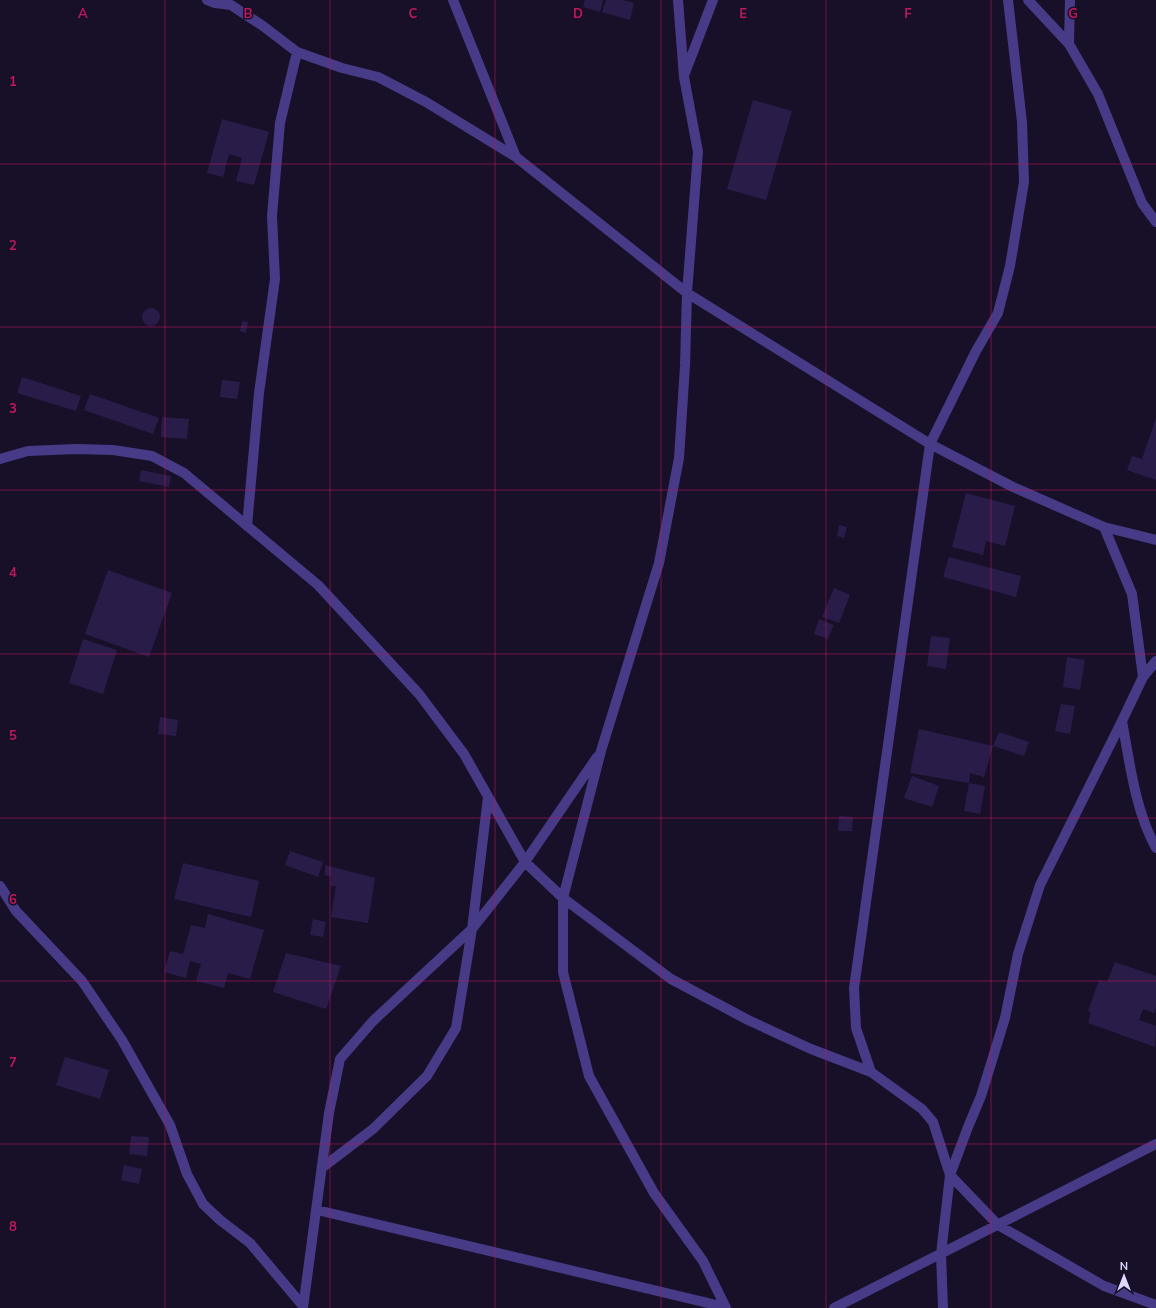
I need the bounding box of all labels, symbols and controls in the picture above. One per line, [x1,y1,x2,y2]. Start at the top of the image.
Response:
text: A [78,5,88,21]
text: B [244,5,253,21]
text: C [409,5,418,21]
text: D [573,5,583,21]
text: E [739,5,747,21]
text: F [904,5,912,21]
text: G [1068,5,1078,21]
text: 1 [9,73,17,89]
text: 2 [9,237,17,253]
text: 3 [9,400,17,416]
text: 4 [9,564,17,580]
text: 5 [9,727,17,743]
text: 6 [9,891,17,907]
text: 7 [9,1054,17,1070]
text: 8 [9,1218,17,1234]
north arrow [1104,1256,1144,1296]
text: N [1120,1259,1128,1273]

